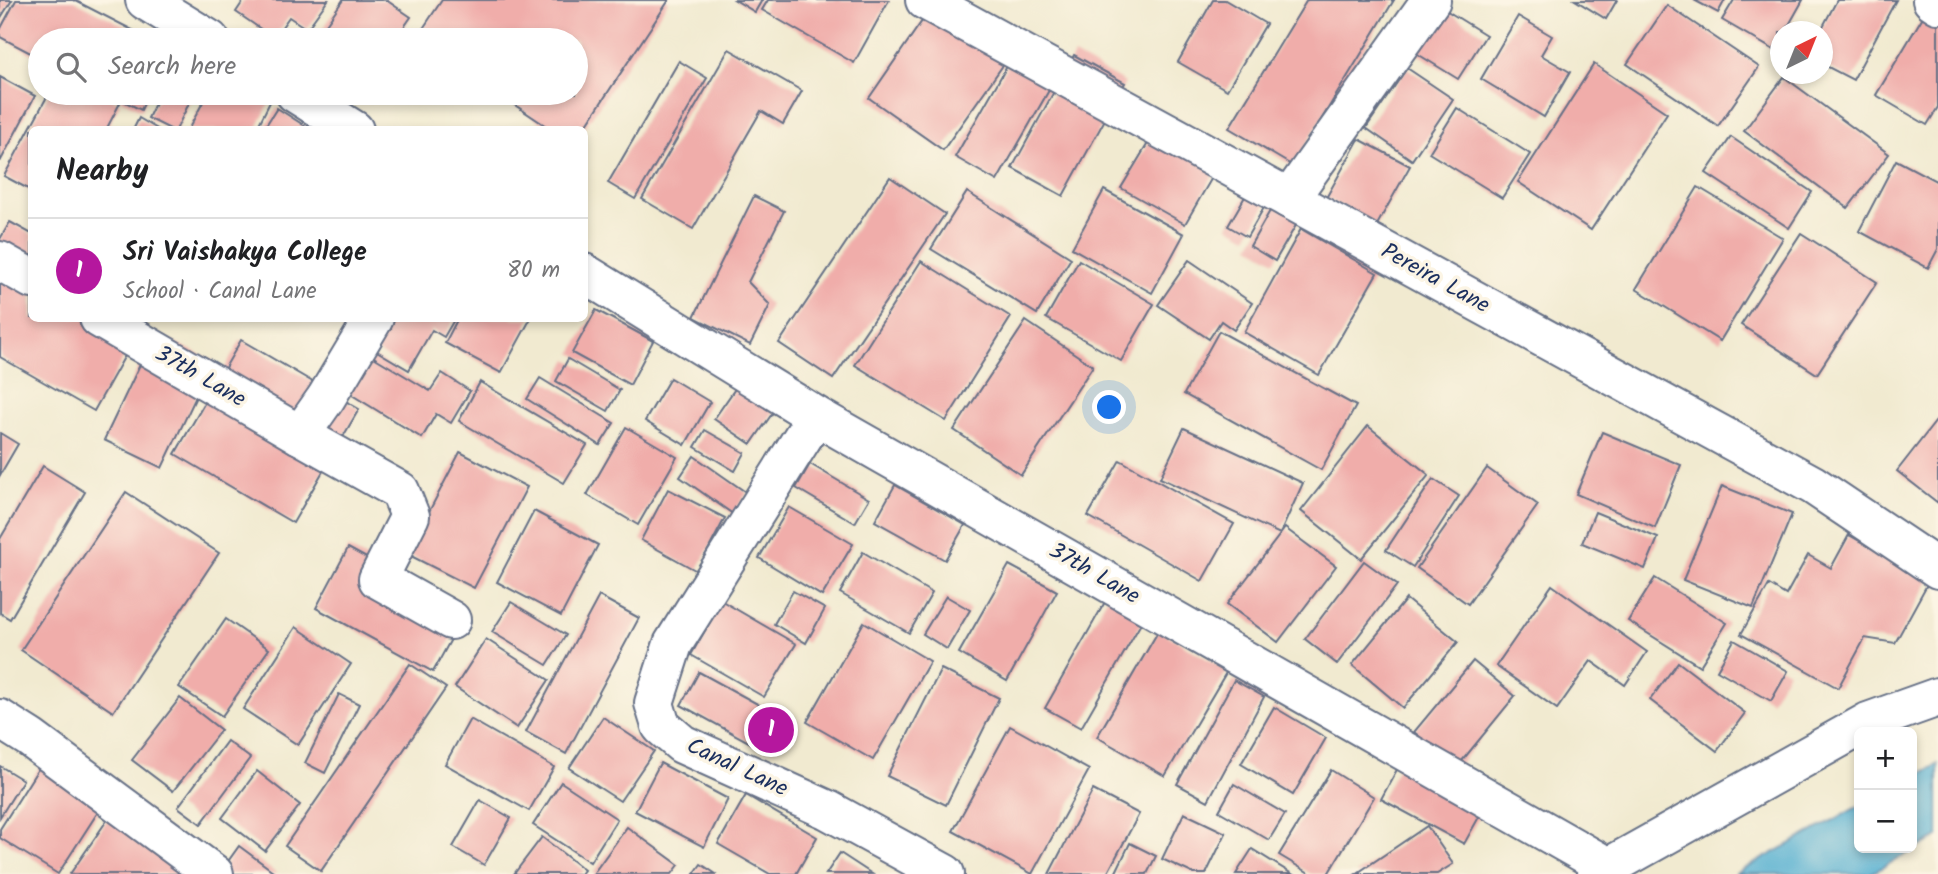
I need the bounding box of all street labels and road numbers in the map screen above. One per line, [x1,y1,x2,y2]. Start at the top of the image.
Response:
street label: Pereira Lane [1374,234,1496,324]
street label: 37th Lane [148,336,252,418]
street label: 37th Lane [1042,533,1146,615]
street label: Canal Lane [680,729,794,807]

